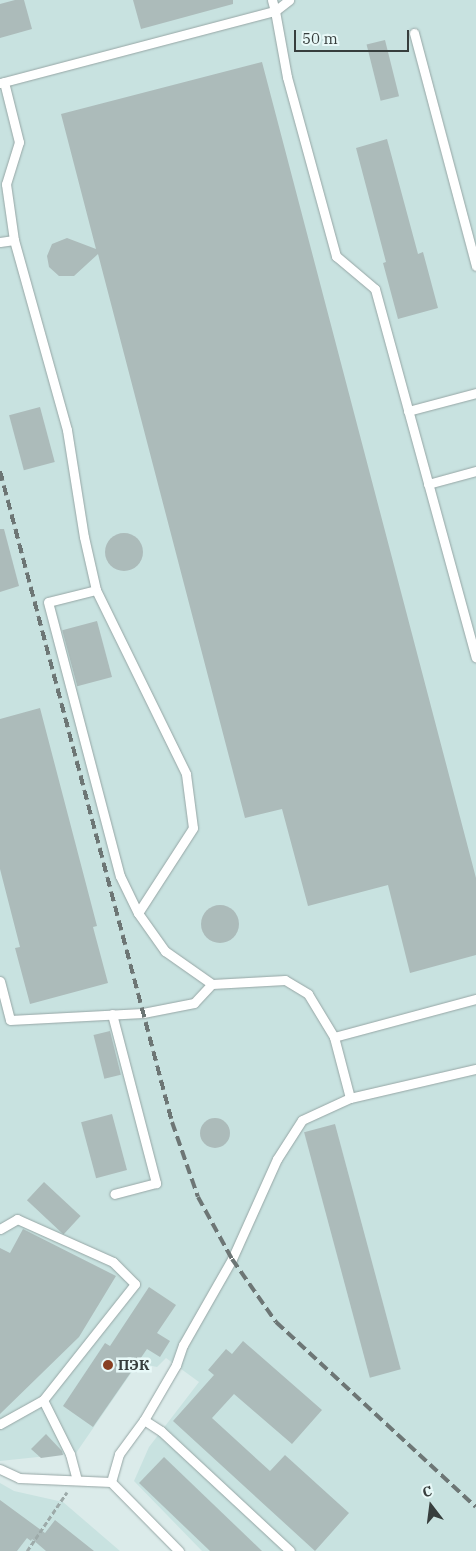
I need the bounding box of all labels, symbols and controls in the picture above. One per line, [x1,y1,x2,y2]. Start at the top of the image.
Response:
scale bar [296,20,411,52]
text: 50 m [302,29,338,48]
place label: ПЭК [118,1357,149,1373]
marker: ПЭК [102,1359,114,1371]
north arrow [406,1481,456,1531]
text: С [420,1482,434,1501]

